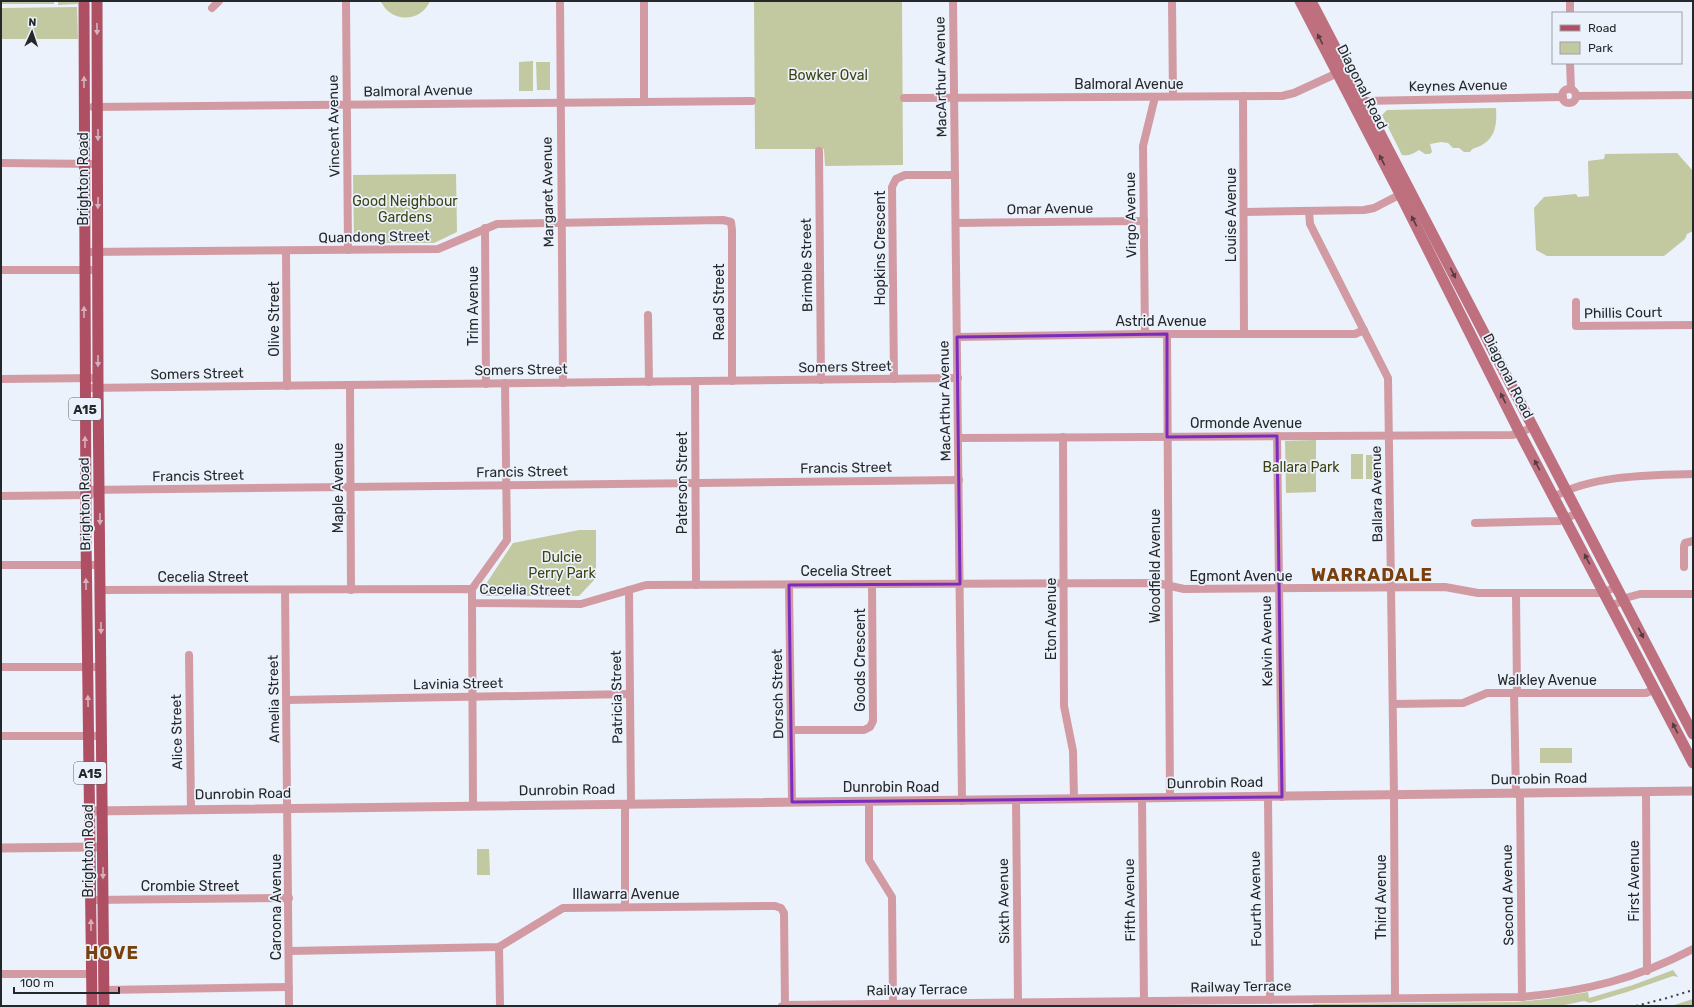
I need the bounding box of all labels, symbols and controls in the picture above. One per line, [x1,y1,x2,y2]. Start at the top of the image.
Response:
north arrow [12,12,52,52]
legend [1552,12,1682,64]
text: N [28,16,37,29]
street label: MacArthur Avenue [931,16,951,138]
text: Road [1588,21,1616,35]
one-way arrow [94,23,100,36]
one-way arrow [1317,33,1324,44]
text: Park [1588,41,1614,55]
street label: Diagonal Road [1333,42,1391,132]
park label: Bowker Oval [788,67,868,84]
street label: Vincent Avenue [325,74,343,177]
one-way arrow [81,75,87,88]
street label: Balmoral Avenue [1074,76,1184,93]
street label: Keynes Avenue [1408,77,1508,95]
street label: Balmoral Avenue [363,82,473,100]
one-way arrow [95,129,101,142]
street label: Brighton Road [75,132,92,226]
street label: Margaret Avenue [539,136,557,247]
one-way arrow [1379,154,1386,165]
street label: Louise Avenue [1223,168,1240,262]
street label: Virgo Avenue [1122,172,1140,258]
street label: Hopkins Crescent [872,190,889,305]
park label: Good Neighbour Gardens [352,193,458,226]
one-way arrow [95,197,101,210]
street label: Omar Avenue [1006,200,1094,218]
one-way arrow [1410,215,1417,226]
street label: Brimble Street [798,217,816,312]
street label: Quandong Street [318,228,430,246]
street label: Read Street [711,263,728,340]
street label: Trim Avenue [465,266,482,346]
one-way arrow [1449,267,1456,279]
street label: Olive Street [266,281,283,357]
street label: Phillis Court [1584,304,1663,322]
one-way arrow [81,306,88,318]
street label: Astrid Avenue [1115,313,1207,330]
street label: Diagonal Road [1479,331,1537,421]
street label: MacArthur Avenue [935,340,955,462]
one-way arrow [95,355,101,368]
street label: Somers Street [798,358,892,376]
street label: Somers Street [474,361,568,379]
street label: Somers Street [150,365,244,383]
one-way arrow [1499,393,1506,404]
road number: A15 [69,398,101,420]
street label: Ormonde Avenue [1190,415,1302,432]
street label: Paterson Street [674,431,691,534]
one-way arrow [82,435,88,448]
street label: Maple Avenue [330,443,347,533]
street label: Ballara Avenue [1368,445,1386,542]
street label: Brighton Road [76,457,94,551]
street label: Francis Street [800,459,892,477]
park label: Ballara Park [1262,459,1340,476]
one-way arrow [1534,459,1541,471]
street label: Francis Street [476,463,568,481]
street label: Francis Street [152,467,244,485]
street label: Woodfield Avenue [1147,509,1164,623]
one-way arrow [97,513,103,526]
park label: Dulcie Perry Park [528,549,596,582]
one-way arrow [1583,553,1590,564]
street label: Cecelia Street [800,563,892,580]
district label: WARRADALE [1311,564,1433,586]
street label: Egmont Avenue [1189,568,1293,585]
street label: Cecelia Street [157,569,249,586]
one-way arrow [83,577,89,590]
street label: Eton Avenue [1043,578,1060,660]
street label: Cecelia Street [479,581,571,599]
street label: Kelvin Avenue [1258,595,1276,687]
street label: Goods Crescent [852,608,869,712]
one-way arrow [98,622,104,635]
one-way arrow [1638,628,1645,639]
street label: Dorsch Street [769,648,787,739]
street label: Patricia Street [608,650,626,744]
street label: Amelia Street [265,654,283,743]
street label: Walkley Avenue [1497,672,1597,689]
street label: Lavinia Street [413,675,504,693]
street label: Alice Street [168,694,186,770]
one-way arrow [85,695,92,707]
one-way arrow [1672,723,1678,734]
road number: A15 [74,762,106,784]
street label: Dunrobin Road [1491,770,1587,788]
street label: Dunrobin Road [1167,774,1263,792]
street label: Dunrobin Road [843,779,939,796]
street label: Dunrobin Road [519,781,615,799]
street label: Dunrobin Road [195,785,291,803]
street label: Brighton Road [80,804,97,898]
street label: First Avenue [1626,840,1643,922]
street label: Second Avenue [1499,844,1517,946]
street label: Fourth Avenue [1247,851,1265,947]
street label: Caroona Avenue [268,854,285,960]
street label: Third Avenue [1373,854,1390,940]
street label: Sixth Avenue [995,858,1013,944]
street label: Fifth Avenue [1121,858,1139,942]
one-way arrow [100,867,106,880]
street label: Crombie Street [141,878,240,895]
street label: Illawarra Avenue [572,886,680,903]
one-way arrow [88,918,94,931]
district label: HOVE [85,942,139,964]
scale bar [14,969,119,995]
text: 100 m [20,976,54,990]
street label: Railway Terrace [1190,978,1292,996]
street label: Railway Terrace [866,981,968,999]

